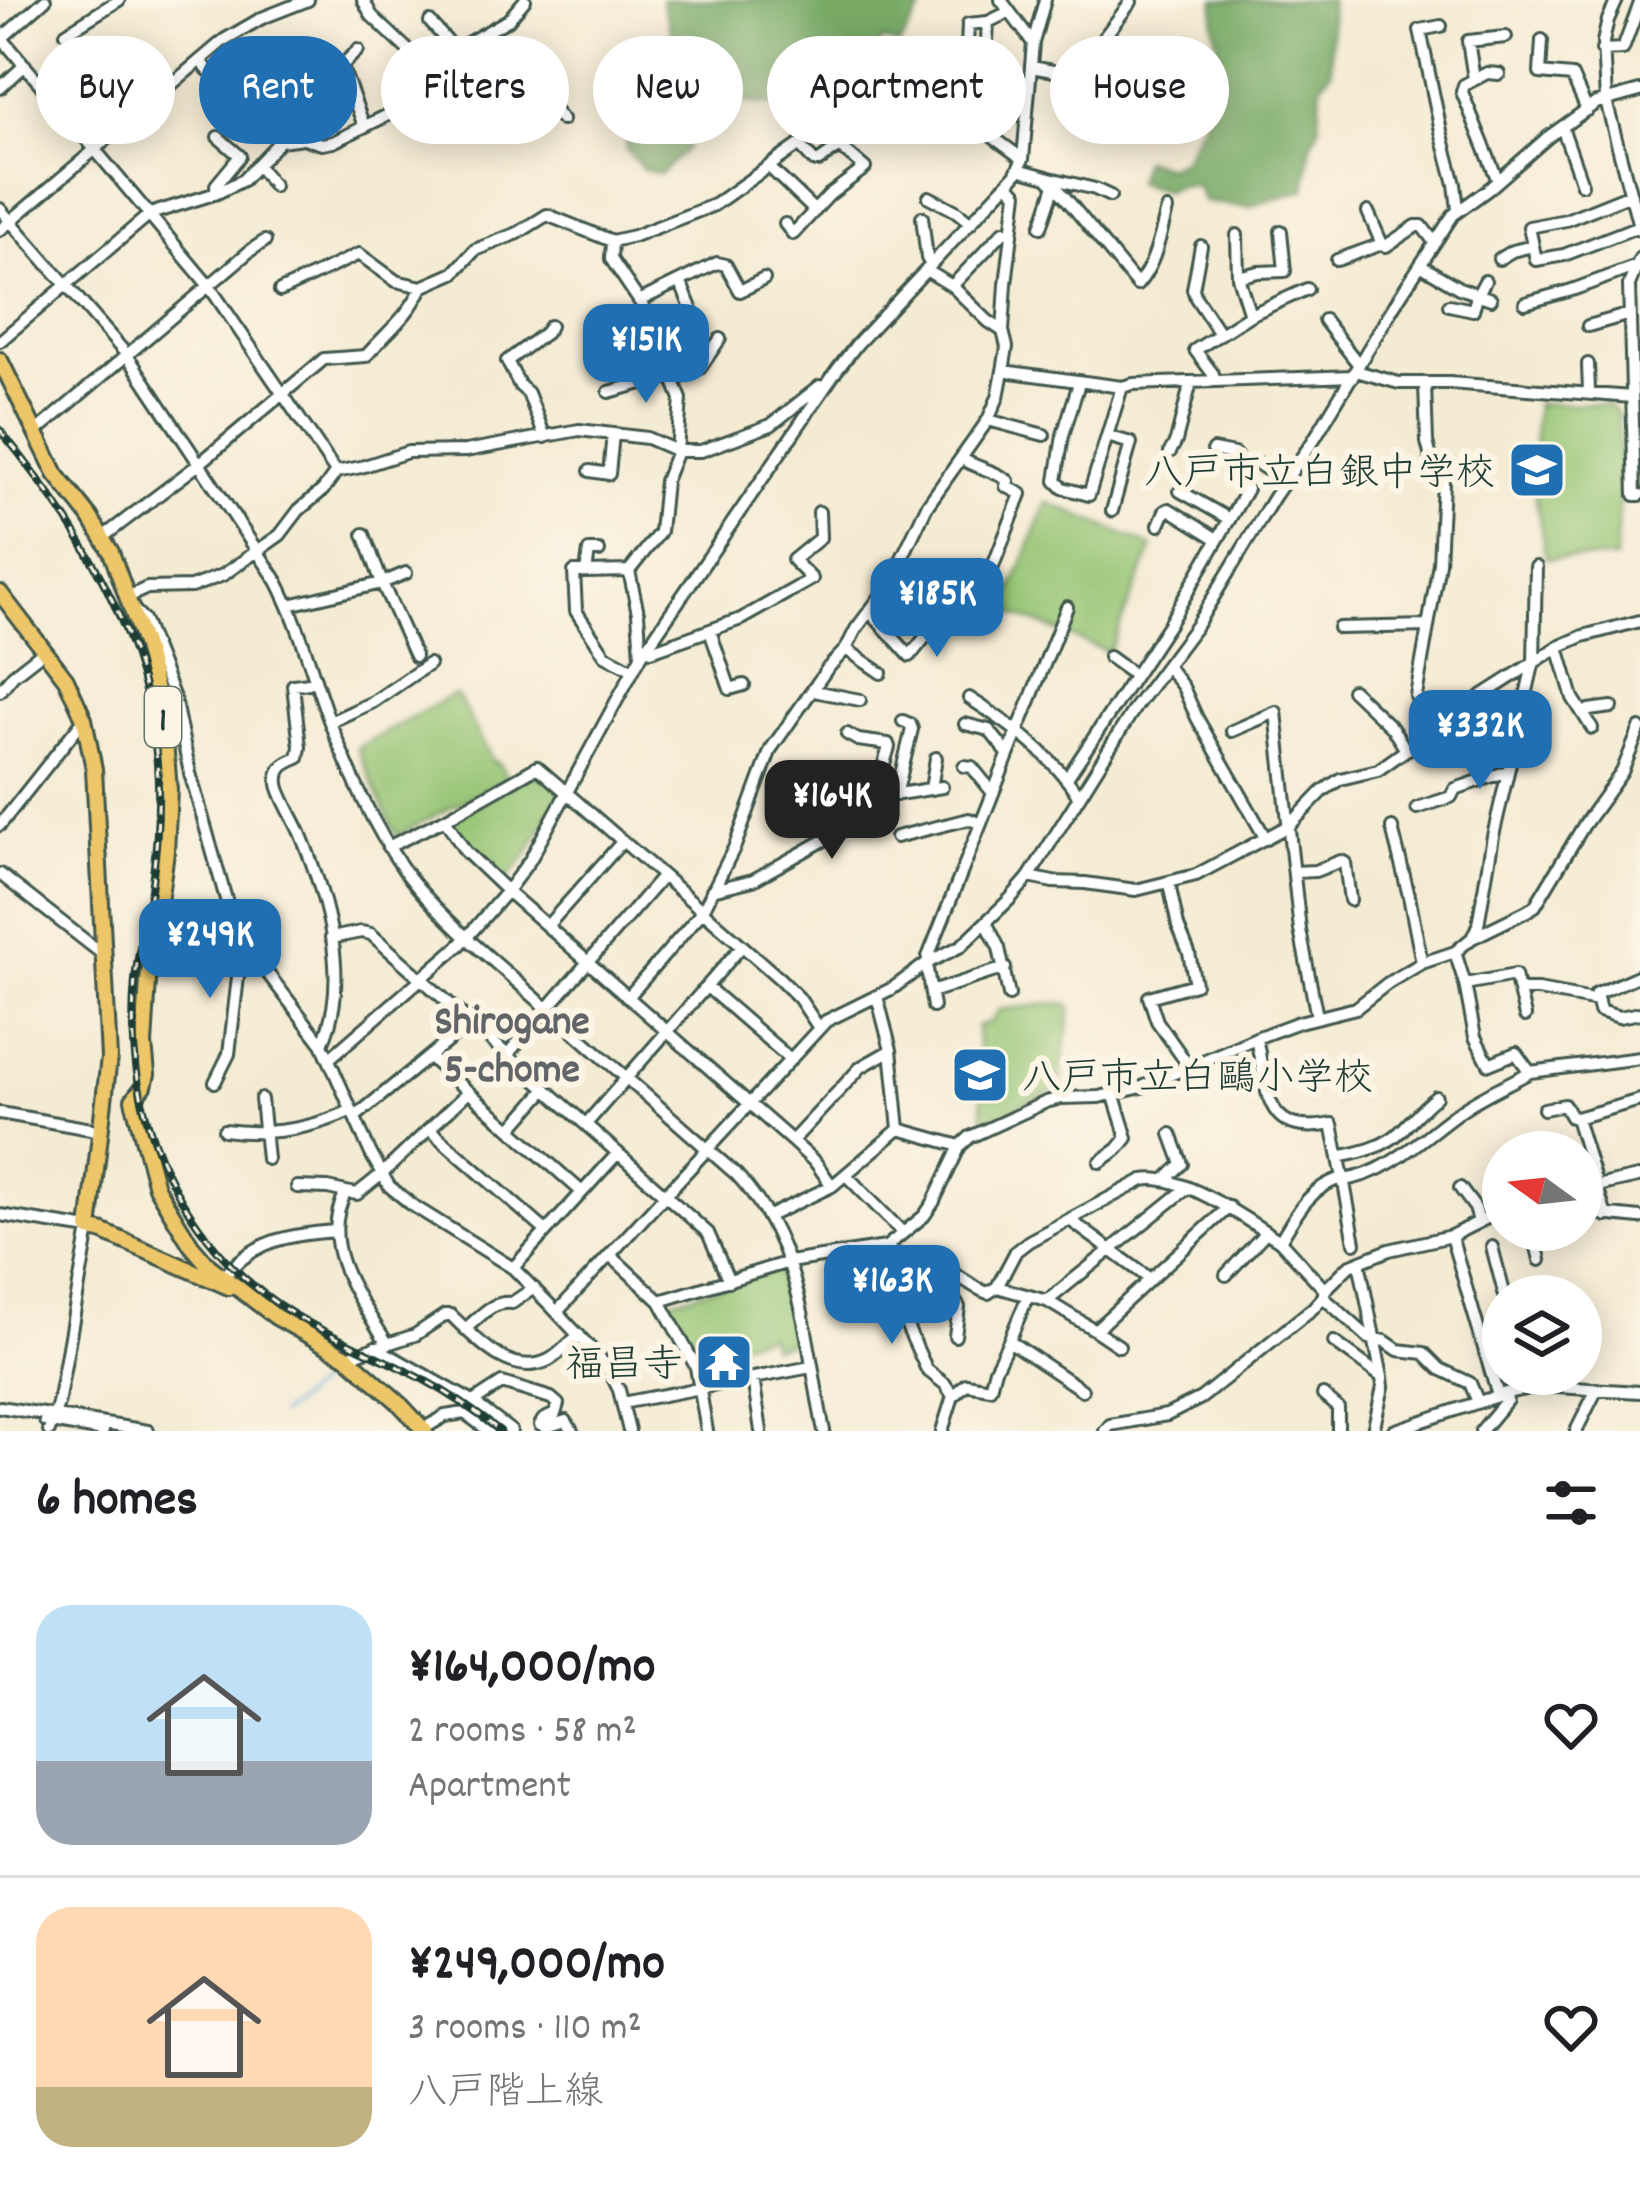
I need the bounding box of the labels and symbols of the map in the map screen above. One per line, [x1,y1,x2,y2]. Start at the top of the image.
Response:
pin: ¥151K [562,304,730,406]
school or university icon: 八戸市立白銀中学校 [1506,439,1568,501]
place label: 八戸市立白銀中学校 [1144,449,1495,504]
pin: ¥185K [853,558,1021,660]
road number: 1 [145,687,181,747]
pin: ¥332K [1396,690,1564,792]
pin: ¥164K [748,760,916,862]
pin: ¥249K [126,899,294,1001]
district label: Shirogane 5-chome [434,995,590,1103]
school or university icon: 八戸市立白鷗小学校 [949,1044,1011,1106]
place label: 八戸市立白鷗小学校 [1022,1054,1373,1109]
north arrow [1482,1131,1602,1251]
pin: ¥163K [808,1245,976,1347]
temple icon: 福昌寺 [693,1331,755,1393]
place label: 福昌寺 [565,1341,682,1396]

